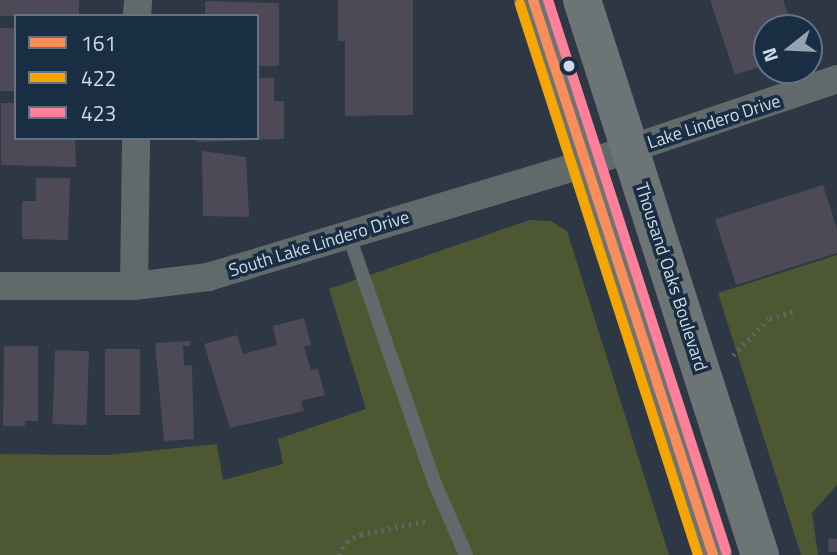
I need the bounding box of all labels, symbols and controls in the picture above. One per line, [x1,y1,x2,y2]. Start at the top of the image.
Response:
legend [14,14,259,140]
north arrow [753,14,823,84]
text: 161 [81,27,116,59]
text: N [754,44,785,66]
unlabelled marker [562,59,576,73]
text: 422 [81,62,116,94]
street label: Lake Lindero Drive [645,90,783,154]
text: 423 [81,97,116,129]
street label: Thousand Oaks Boulevard [630,180,712,374]
street label: South Lake Lindero Drive [226,206,412,282]

